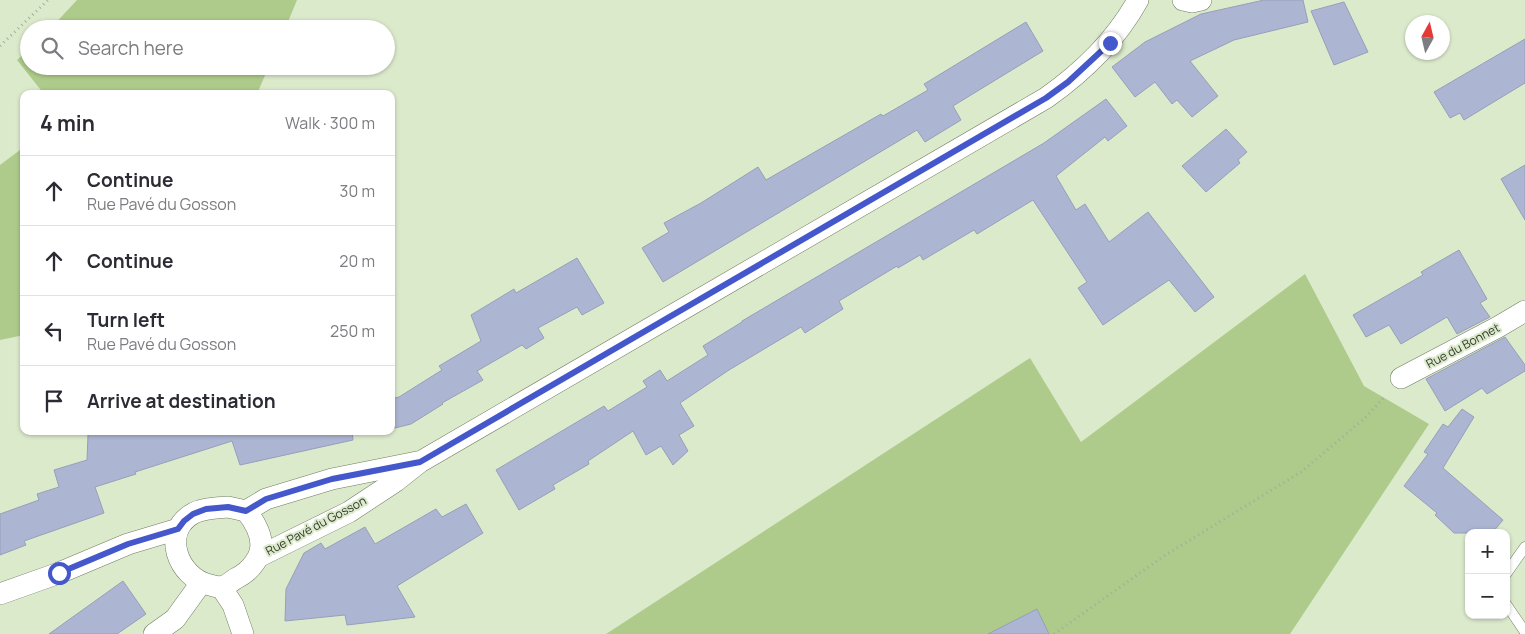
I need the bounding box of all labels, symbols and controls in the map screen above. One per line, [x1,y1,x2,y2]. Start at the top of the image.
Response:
north arrow [1405,15,1450,60]
search box [20,20,395,75]
route end [1099,32,1122,55]
icon: search [38,34,66,62]
text: Search here [78,35,184,61]
text: 4 min [40,109,95,137]
text: Walk · 300 m [285,112,375,134]
text: Continue [87,167,173,193]
icon: ahead [40,177,68,205]
text: 30 m [340,180,375,202]
text: Rue Pavé du Gosson [87,193,236,215]
icon: ahead [40,247,68,275]
text: Continue [87,248,173,274]
text: 20 m [339,250,375,272]
text: Turn left [87,307,165,333]
icon: left [40,317,68,345]
street label: Rue du Bonnet [1423,319,1503,372]
text: 250 m [330,320,375,342]
text: Rue Pavé du Gosson [87,333,236,355]
icon: arrive [40,387,68,415]
text: Arrive at destination [87,388,276,414]
street label: Rue Pavé du Gosson [262,492,369,559]
map controls [1465,529,1510,619]
button: + [1465,529,1510,574]
route start [48,562,71,585]
button: − [1465,574,1510,619]

